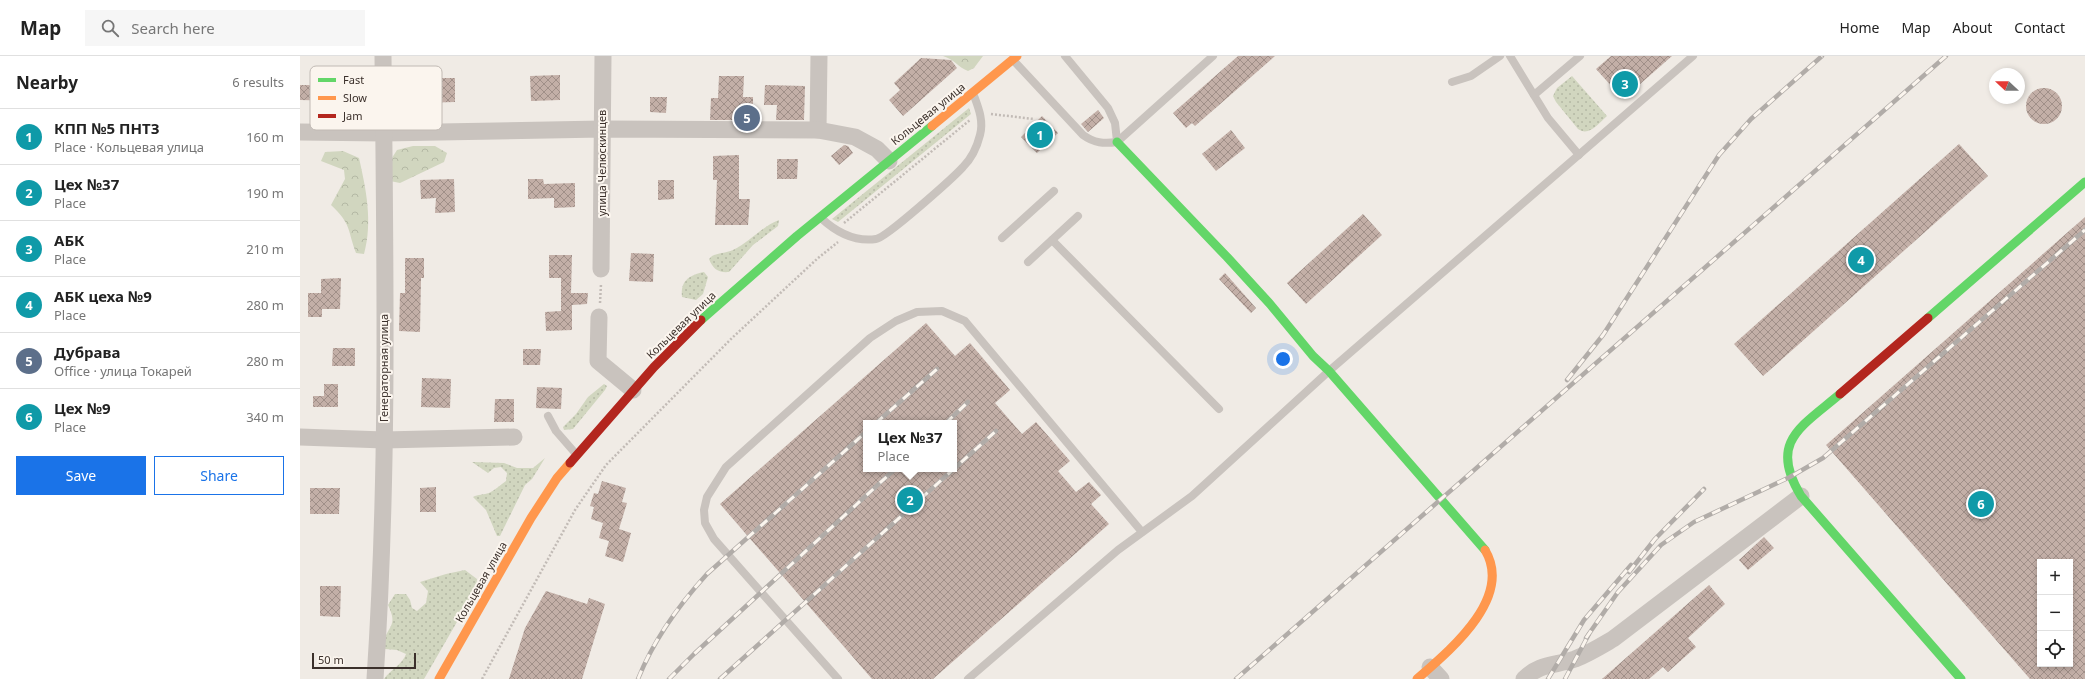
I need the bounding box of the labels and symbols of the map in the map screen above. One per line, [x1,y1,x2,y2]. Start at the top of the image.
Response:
legend [310,66,442,130]
north arrow [1989,68,2025,104]
pin: 3 [1612,69,1638,99]
text: Fast [343,72,364,87]
street label: Кольцевая улица [888,79,968,148]
text: Slow [343,90,367,105]
pin: 5 [734,103,760,133]
text: Jam [342,108,362,123]
street label: улица Челюскинцев [594,110,609,216]
pin: 1 [1027,120,1053,150]
pin: 4 [1848,245,1874,275]
street label: Кольцевая улица [643,288,719,362]
street label: Генераторная улица [376,314,391,422]
your location [1273,349,1293,369]
pin: 2 [897,485,923,515]
pin: 6 [1968,489,1994,519]
street label: Кольцевая улица [451,539,510,625]
scale bar [312,651,416,670]

